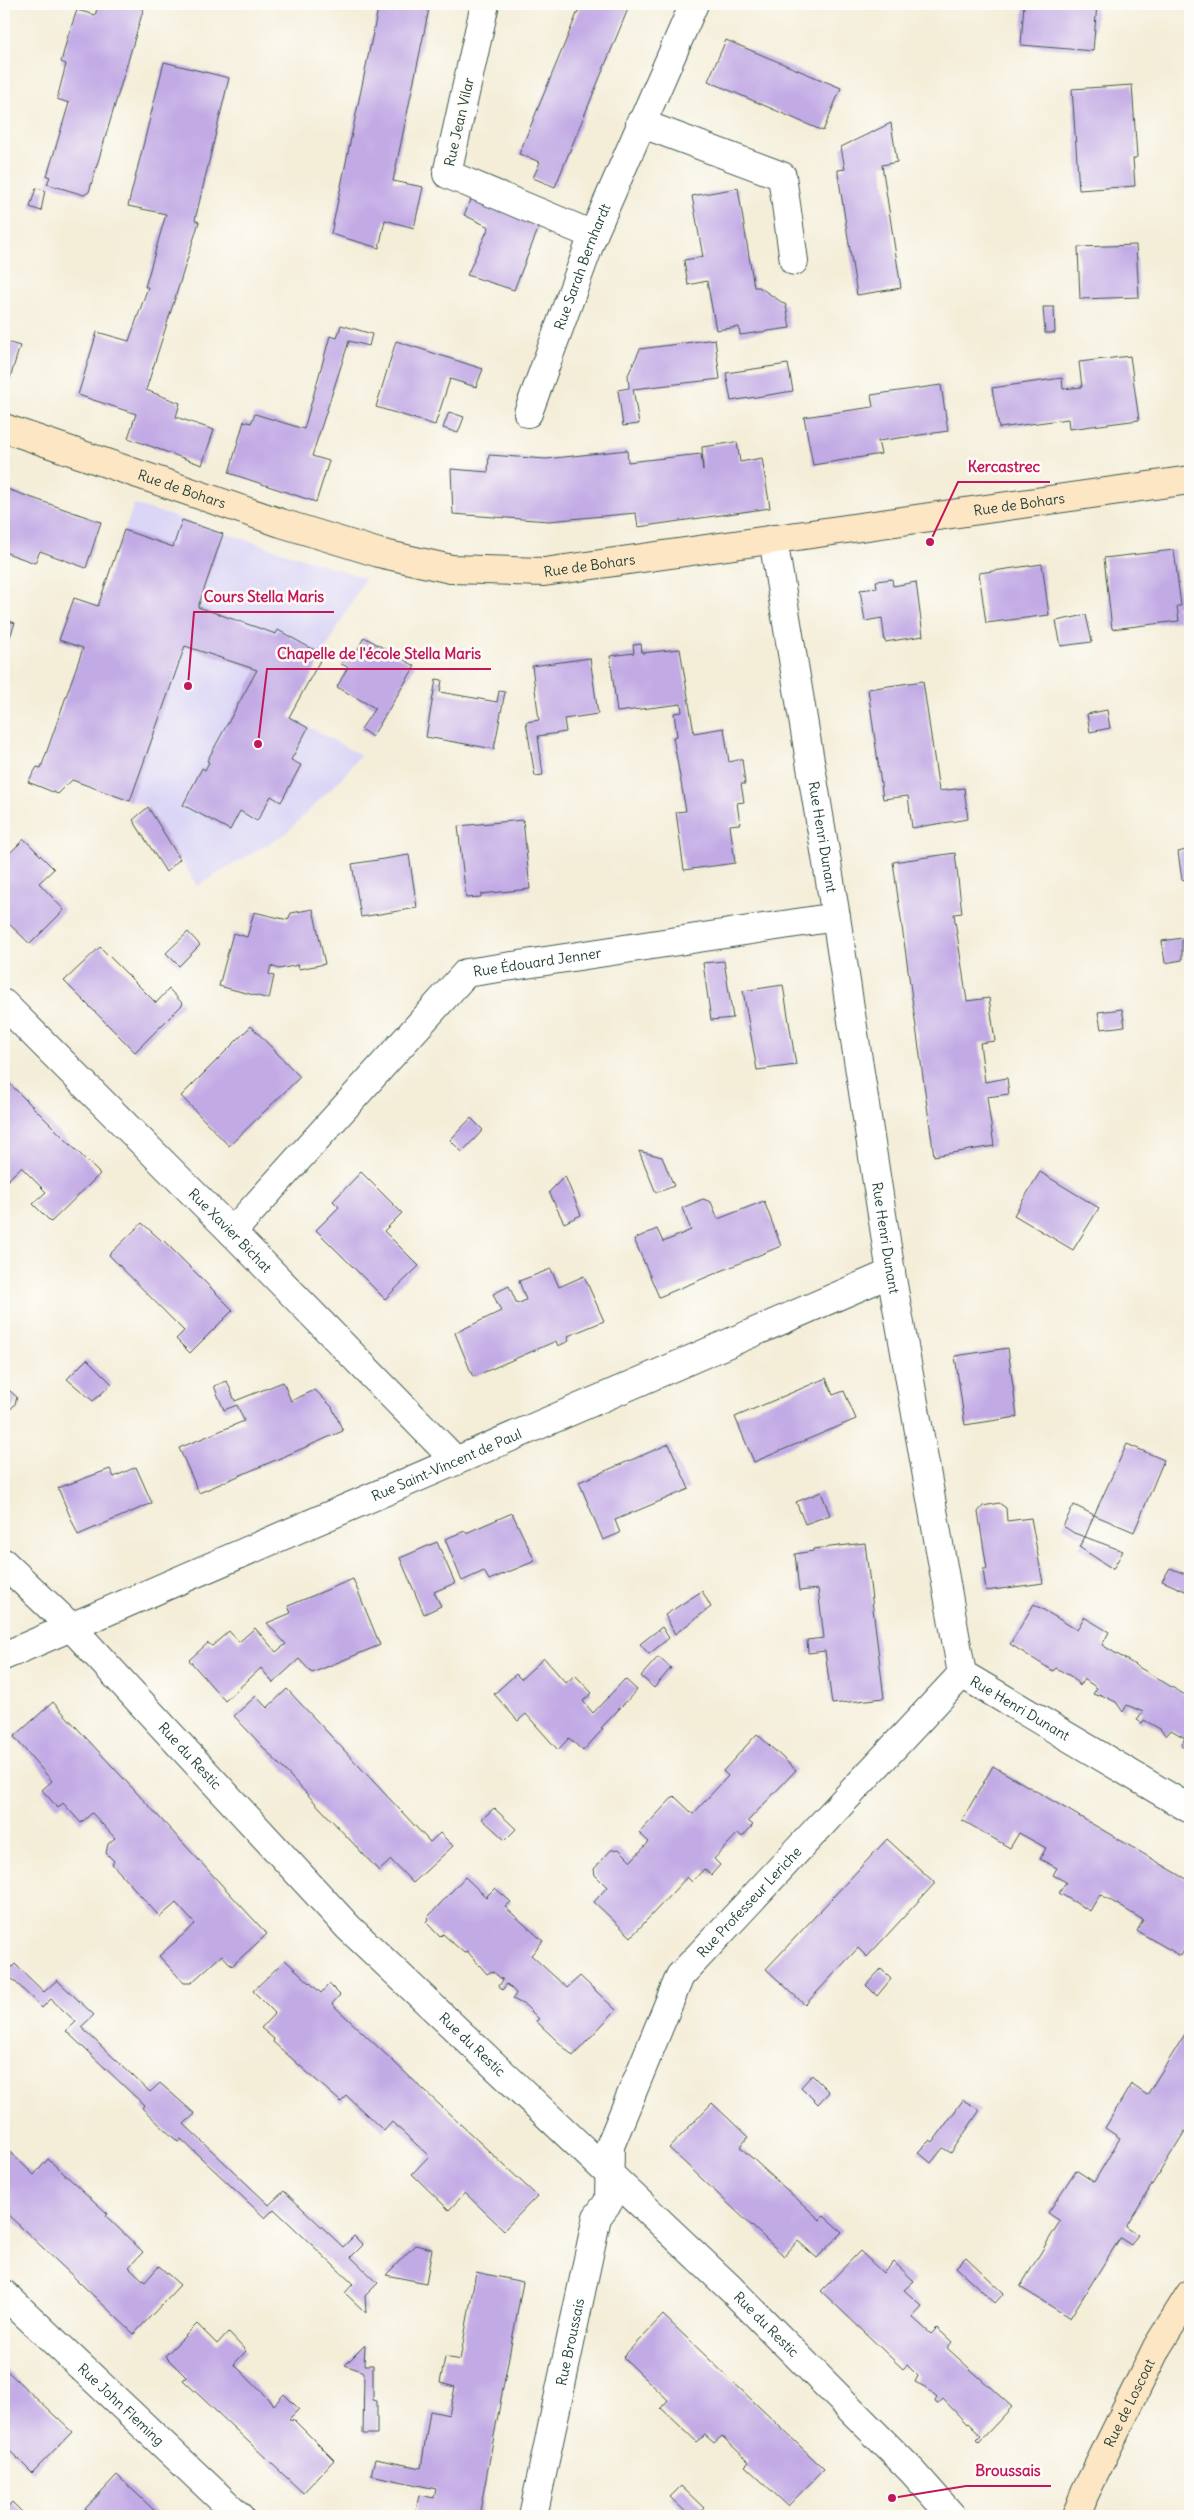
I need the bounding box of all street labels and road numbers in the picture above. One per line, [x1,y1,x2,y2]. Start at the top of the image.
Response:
street label: Rue Jean Vilar [440,76,478,168]
street label: Rue Sarah Bernhardt [550,201,615,332]
street label: Rue de Bohars [135,466,228,512]
street label: Rue de Bohars [972,489,1066,520]
street label: Rue de Bohars [543,550,636,581]
street label: Rue Henri Dunant [805,780,841,894]
street label: Rue Édouard Jenner [472,944,603,981]
street label: Rue Henri Dunant [868,1181,904,1295]
street label: Rue Xavier Bichat [185,1185,276,1277]
street label: Rue Saint-Vincent de Paul [369,1425,524,1505]
street label: Rue Henri Dunant [967,1672,1073,1745]
street label: Rue du Restic [154,1718,225,1793]
street label: Rue Professeur Leriche [693,1843,805,1961]
street label: Rue du Restic [435,2009,509,2080]
street label: Rue du Restic [730,2288,803,2361]
street label: Rue Broussais [552,2297,588,2387]
street label: Rue de Loscoat [1100,2356,1159,2450]
street label: Rue John Fleming [74,2359,168,2450]

